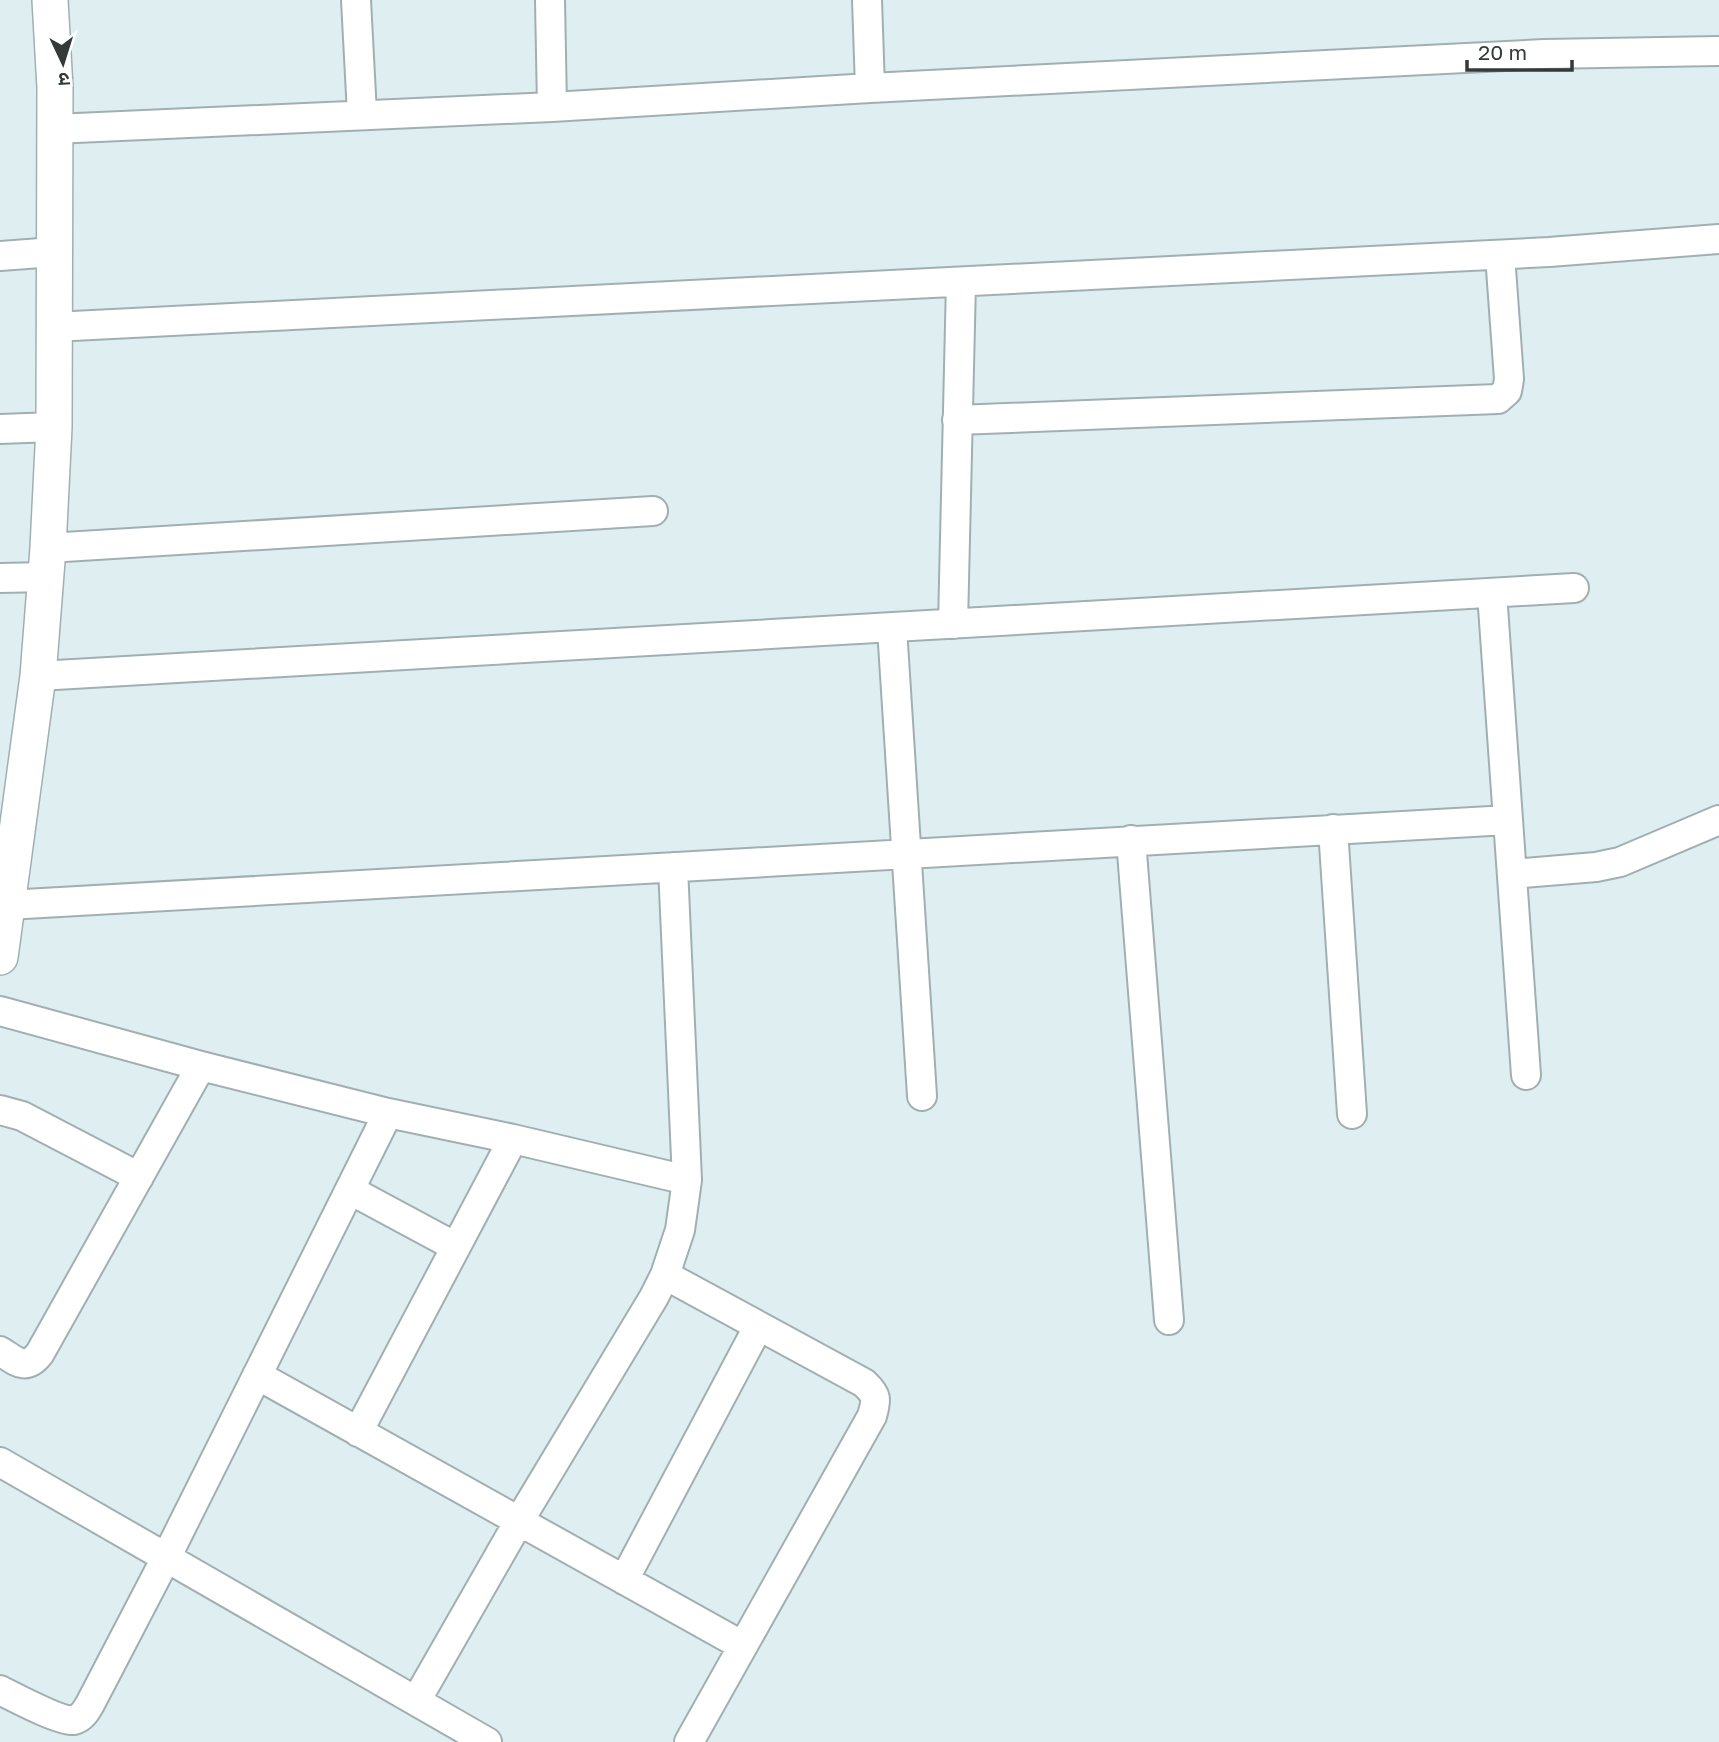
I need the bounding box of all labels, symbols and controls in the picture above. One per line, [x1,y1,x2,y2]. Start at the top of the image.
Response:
north arrow [28,28,98,98]
scale bar [1467,28,1572,72]
text: 20 m [1478,39,1527,65]
text: उ [57,69,71,92]

